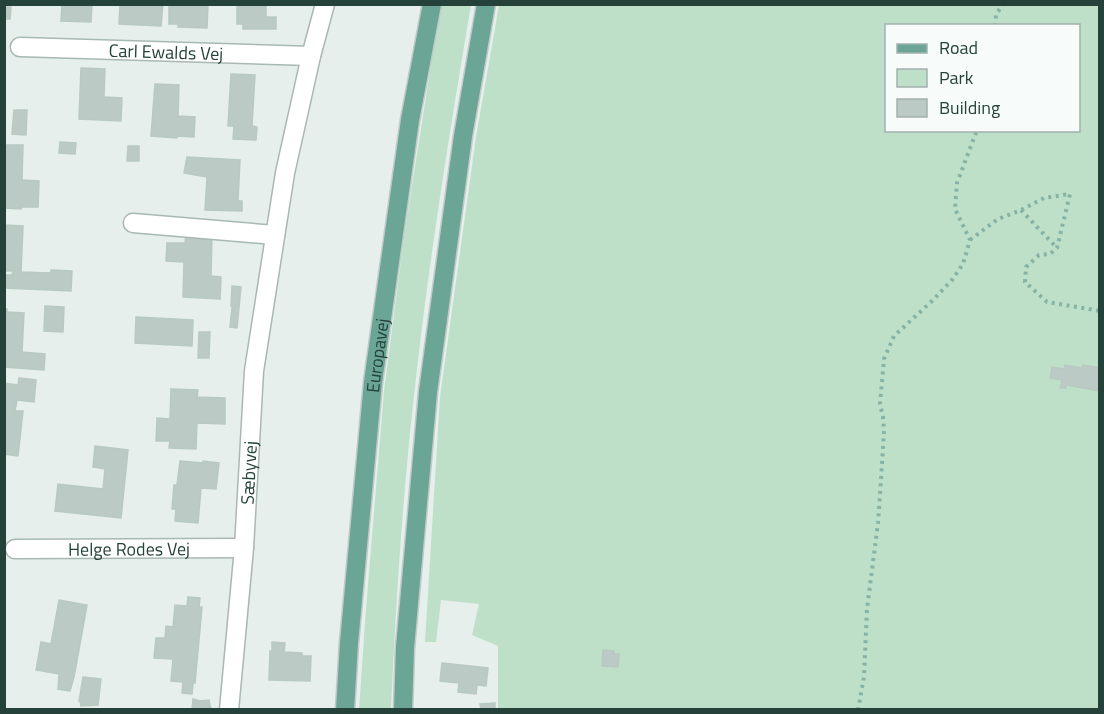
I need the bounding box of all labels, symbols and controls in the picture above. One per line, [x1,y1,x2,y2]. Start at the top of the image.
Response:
legend [885,24,1080,132]
text: Road [939,34,978,61]
street label: Carl Ewalds Vej [108,36,224,67]
text: Park [939,64,974,91]
text: Building [939,94,1000,121]
street label: Europavej [359,316,395,394]
street label: Sæbyvej [233,440,264,505]
street label: Helge Rodes Vej [68,535,190,562]

